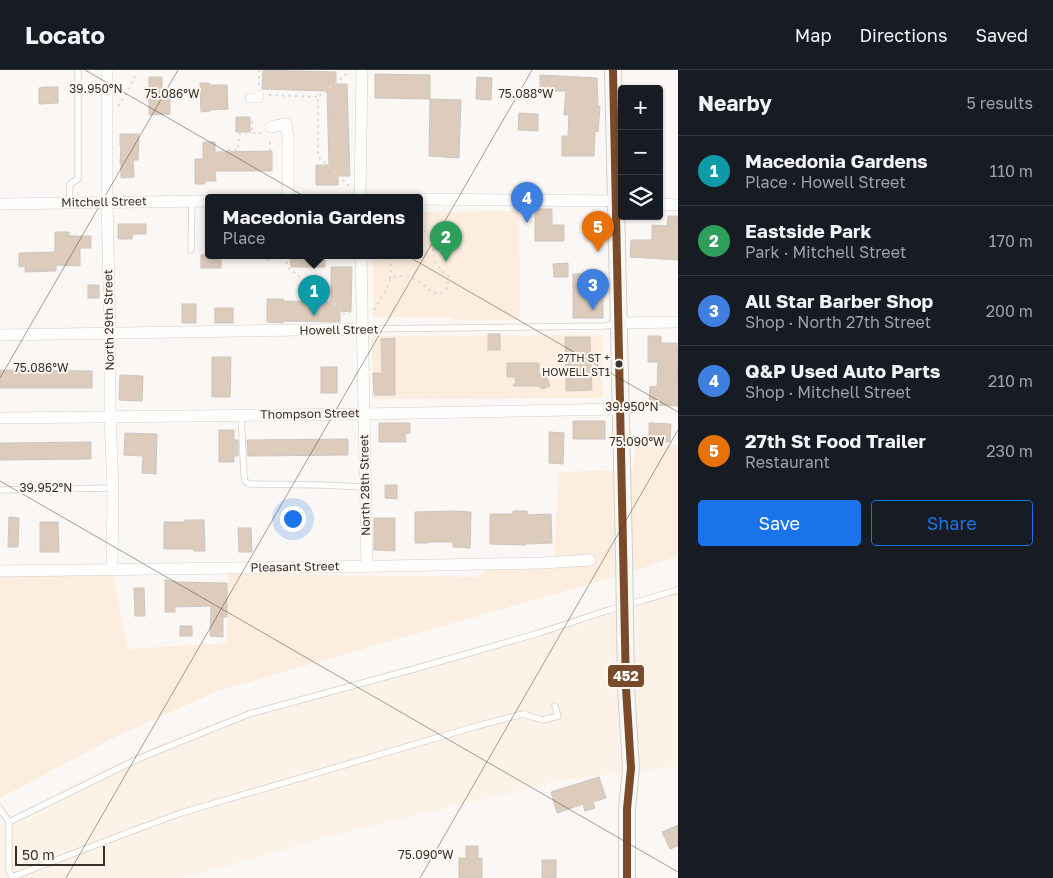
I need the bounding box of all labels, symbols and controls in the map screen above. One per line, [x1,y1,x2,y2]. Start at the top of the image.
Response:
text: Locato [25,20,105,49]
text: Map [795,24,831,46]
text: Directions [859,24,947,46]
text: Saved [975,24,1028,46]
text: 39.950°N [69,81,123,96]
map controls [618,85,663,220]
button: + [618,85,663,130]
text: 75.086°W [144,86,200,101]
text: 75.088°W [498,86,554,101]
text: Nearby [698,90,772,116]
text: 5 results [967,93,1033,113]
button: − [618,130,663,175]
text: Macedonia Gardens [745,149,928,172]
text: 1 [710,161,718,181]
text: 110 m [989,161,1033,181]
text: Place · Howell Street [745,172,906,192]
button: layers [618,175,663,220]
pin: 4 [511,182,543,223]
street label: Mitchell Street [61,193,147,210]
popup [205,194,423,259]
text: Macedonia Gardens [223,205,405,228]
pin: 5 [582,211,614,252]
text: Eastside Park [745,219,871,242]
pin: 2 [430,221,462,262]
text: Place [223,228,265,248]
text: 2 [709,231,719,251]
text: 170 m [989,231,1033,251]
text: Park · Mitchell Street [745,242,906,262]
street label: North 29th Street [100,269,117,371]
pin: 3 [577,269,609,310]
pin: 1 [298,275,330,316]
text: All Star Barber Shop [745,289,933,312]
text: 3 [709,301,719,321]
text: 200 m [986,301,1033,321]
text: Shop · North 27th Street [745,312,931,332]
street label: Howell Street [299,321,379,338]
place label: 27TH ST + HOWELL ST1 [542,351,610,378]
marker: 27TH ST + HOWELL ST1 [614,359,624,369]
text: Q&P Used Auto Parts [745,359,941,382]
text: 75.086°W [13,360,69,375]
text: 4 [709,371,719,391]
text: 210 m [988,371,1033,391]
text: Shop · Mitchell Street [745,382,911,402]
text: 39.950°N [605,399,659,414]
street label: Thompson Street [260,405,360,422]
text: 27th St Food Trailer [745,429,926,452]
street label: North 28th Street [356,434,373,536]
text: 75.090°W [609,434,665,449]
text: 5 [709,441,719,461]
text: 230 m [986,441,1033,461]
text: Restaurant [745,452,830,472]
text: 39.952°N [20,480,72,495]
button: Save [698,500,861,546]
button: Share [871,500,1033,546]
your location [280,506,306,532]
street label: Pleasant Street [250,558,340,575]
line badge: 452 [607,664,645,688]
text: 452 [613,667,639,684]
scale bar [15,843,105,866]
text: 50 m [22,846,55,863]
text: 75.090°W [398,847,454,862]

